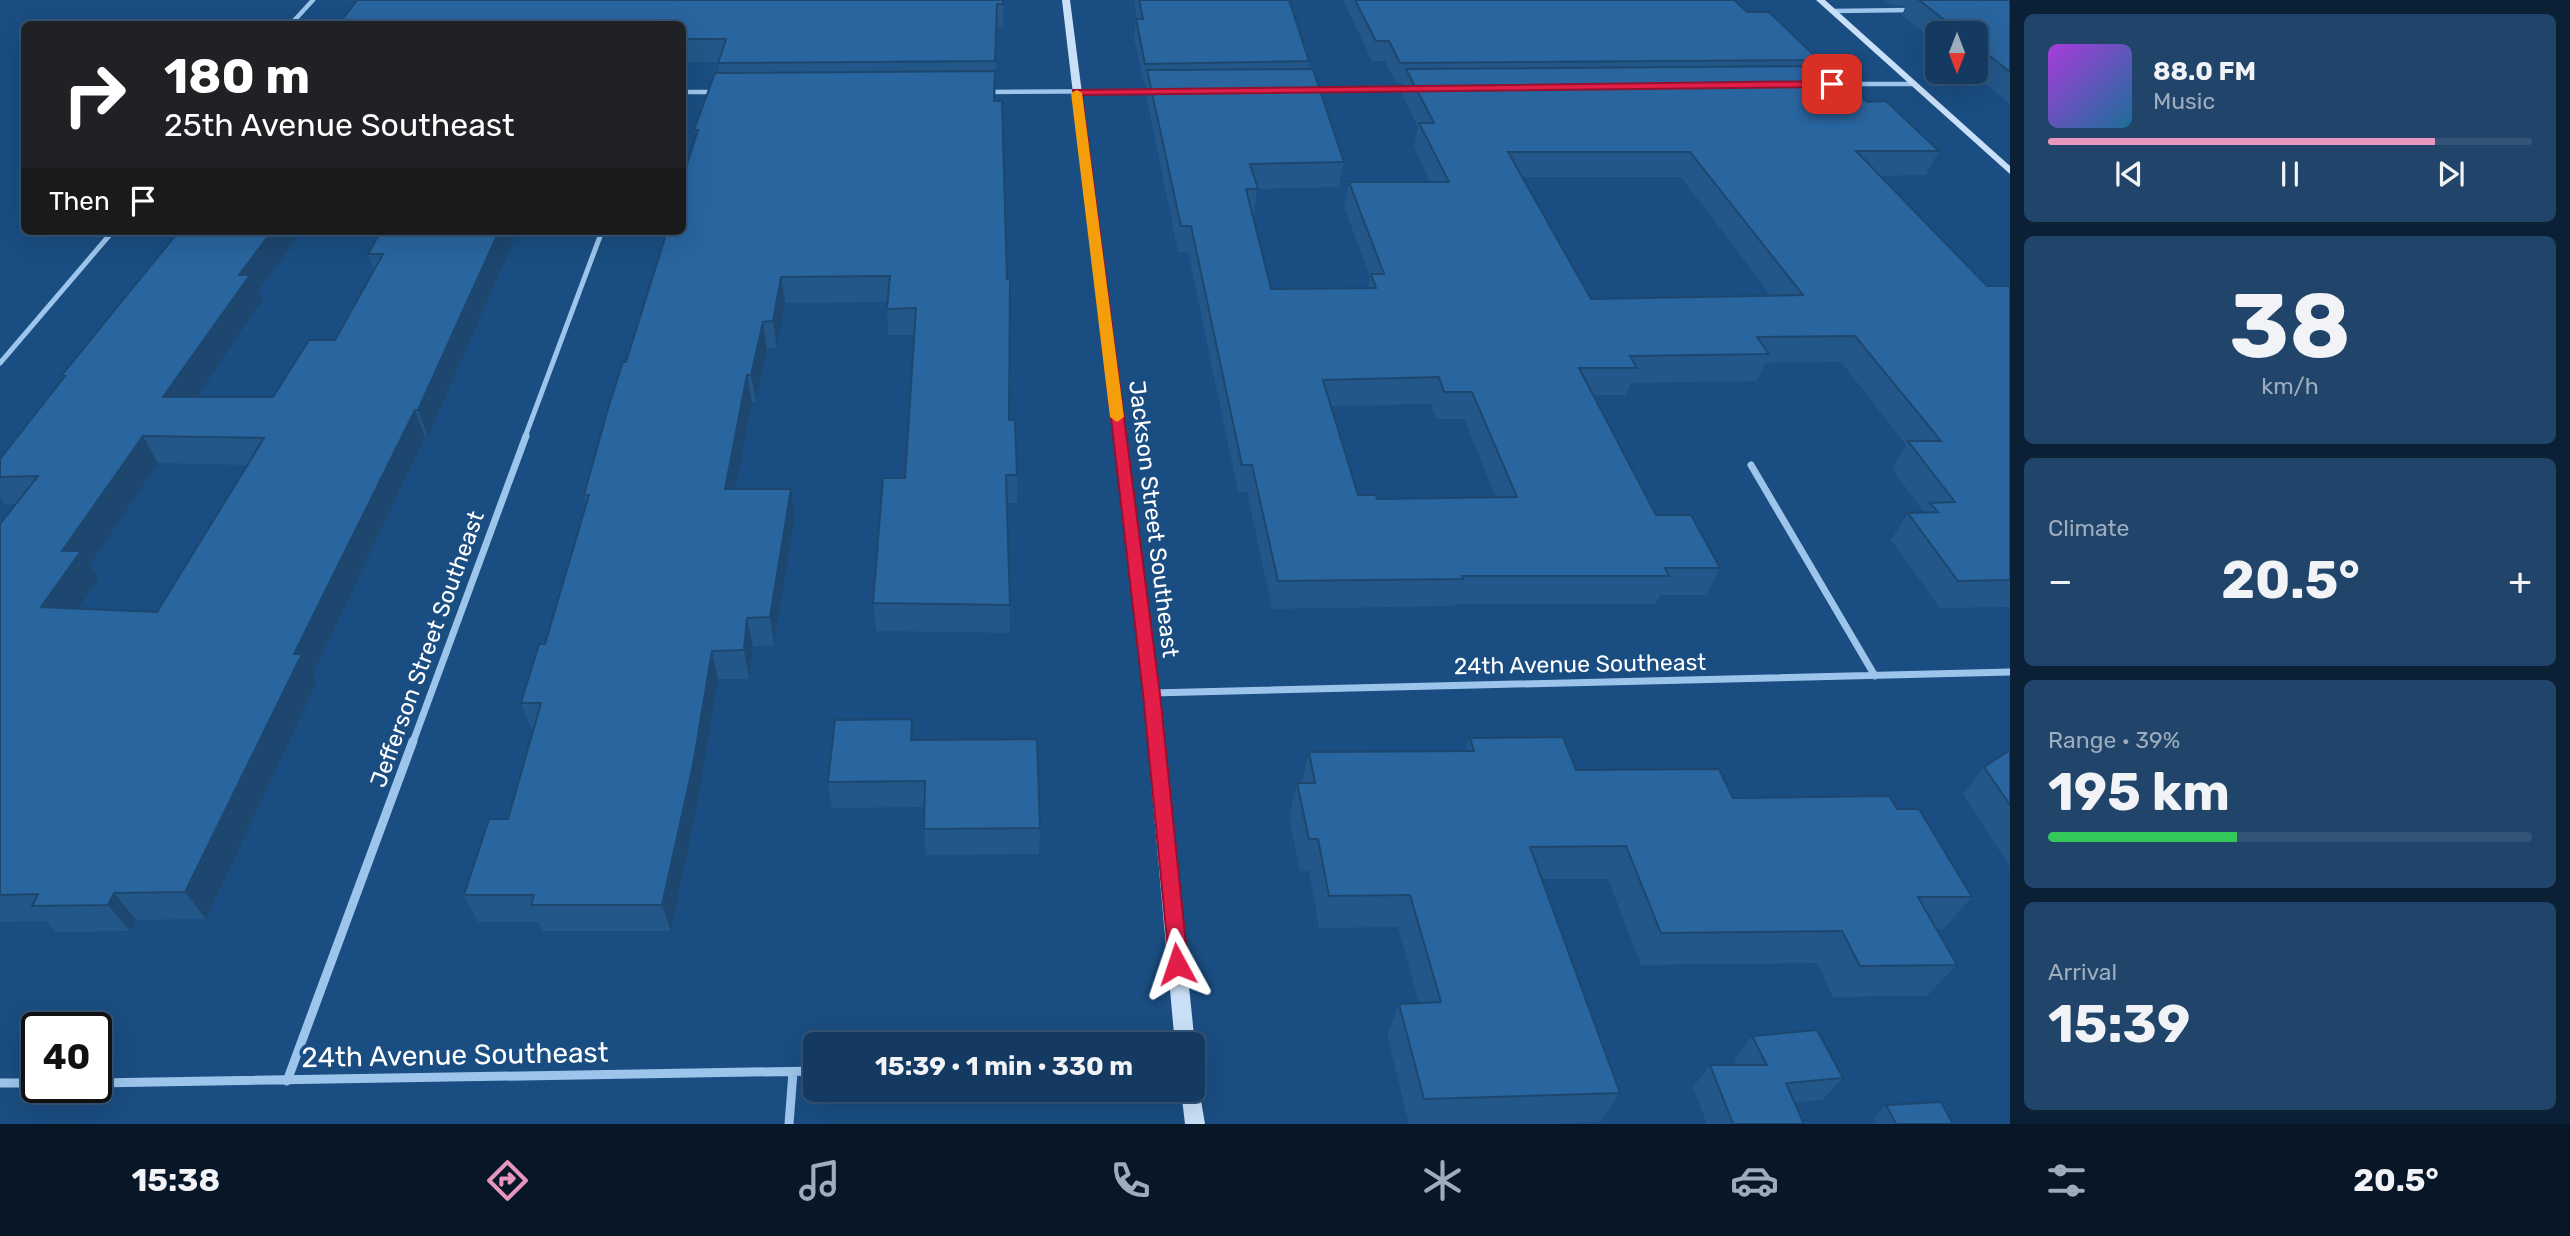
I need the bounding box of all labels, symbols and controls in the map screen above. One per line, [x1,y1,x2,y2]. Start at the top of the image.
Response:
north arrow [1925,21,1988,84]
map controls [1925,21,1988,84]
text: 180 m [164,47,310,105]
icon: right [49,49,140,140]
pin [1802,54,1862,114]
text: 88.0 FM [2153,56,2256,87]
icon: arrive [1813,65,1851,103]
text: Music [2153,87,2215,115]
text: 25th Avenue Southeast [164,106,515,144]
icon: previous [2110,155,2148,193]
icon: pause [2271,155,2309,193]
icon: next [2432,155,2470,193]
icon: arrive [124,182,162,220]
text: Then [49,186,110,217]
text: 38 [2229,272,2351,380]
text: km/h [2261,372,2319,400]
street label: Jackson Street Southeast [1123,379,1185,659]
street label: Jefferson Street Southeast [364,507,490,791]
text: Climate [2048,514,2129,542]
text: 20.5° [2221,549,2360,611]
text: − [2048,558,2073,604]
text: + [2508,558,2532,604]
street label: 24th Avenue Southeast [1454,648,1706,680]
text: Range · 39% [2048,726,2180,754]
text: 195 km [2048,761,2230,823]
position arrow [1140,927,1214,1001]
text: Arrival [2048,958,2117,986]
text: 15:39 [2048,993,2190,1055]
speed limit sign: 40 [21,1012,112,1103]
street label: 24th Avenue Southeast [301,1036,609,1074]
text: 15:39 · 1 min · 330 m [875,1051,1133,1082]
icon: directions [483,1156,532,1205]
icon: music [795,1156,844,1205]
icon: phone [1106,1156,1155,1205]
icon: climate [1418,1156,1467,1205]
icon: car [1730,1156,1779,1205]
icon: filters [2042,1156,2091,1205]
text: 15:38 [131,1161,220,1199]
text: 20.5° [2353,1161,2439,1199]

